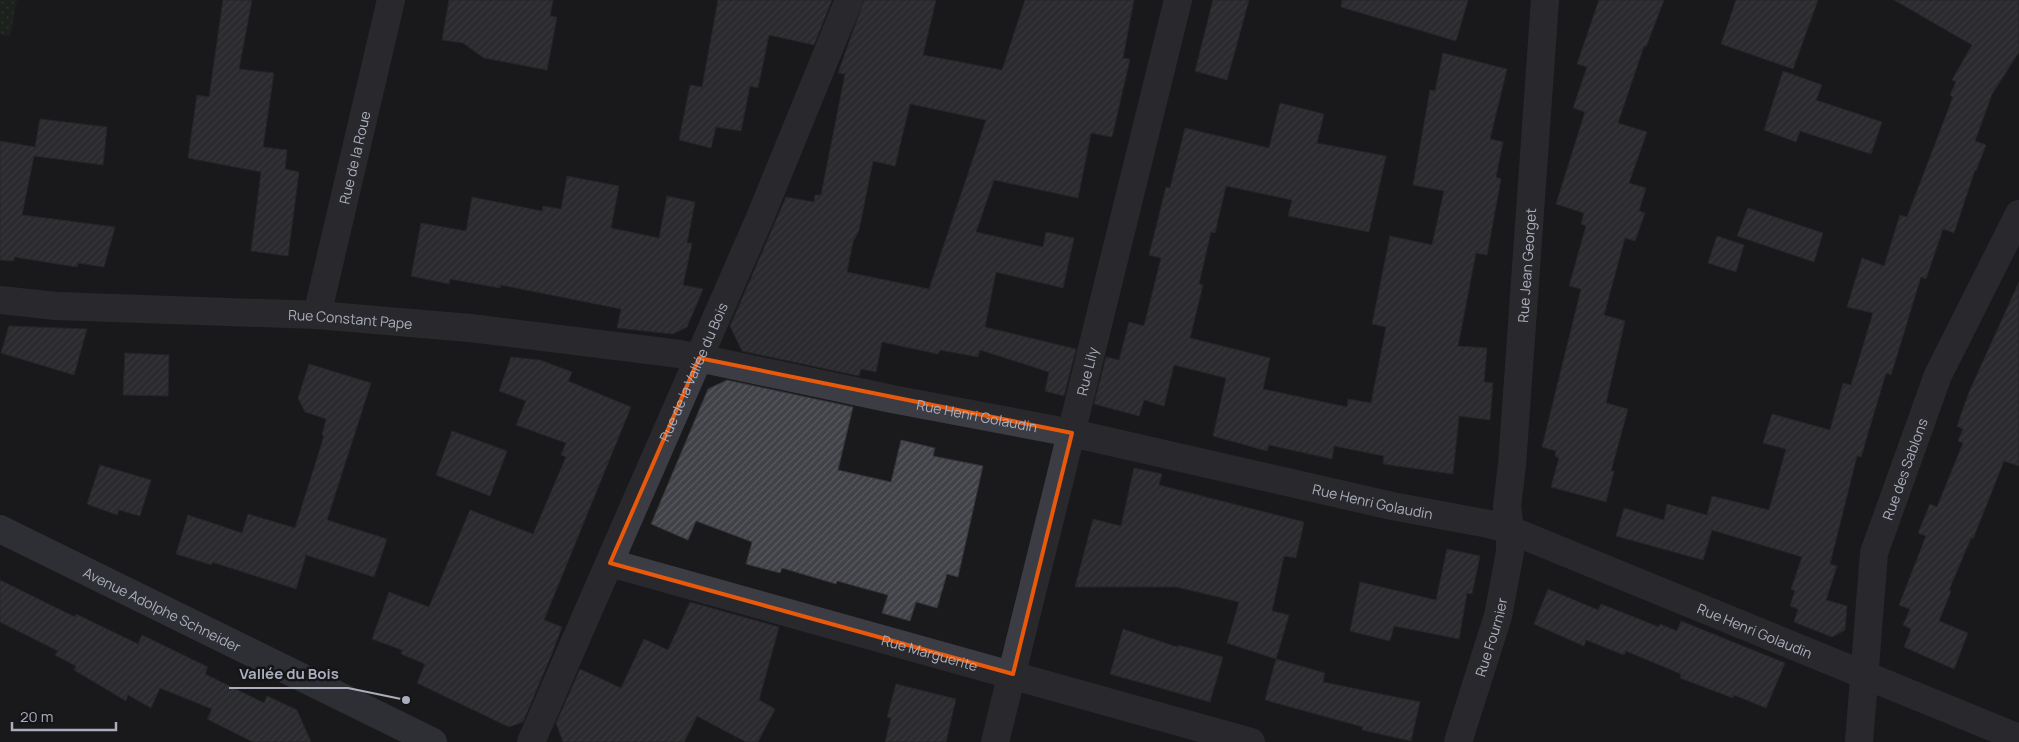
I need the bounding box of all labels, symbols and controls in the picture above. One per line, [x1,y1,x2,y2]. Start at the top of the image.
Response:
street label: Rue de la Roue [334,109,374,206]
street label: Rue Jean Georget [1513,207,1540,323]
street label: Rue de la Vallée du Bois [654,299,731,444]
street label: Rue Constant Pape [288,305,413,333]
street label: Rue Lily [1071,344,1102,397]
street label: Rue Henri Golaudin [915,394,1039,436]
street label: Rue des Sablons [1877,415,1931,522]
street label: Rue Henri Golaudin [1311,479,1435,523]
street label: Avenue Adolphe Schneider [81,562,244,656]
street label: Rue Fournier [1470,596,1511,679]
street label: Rue Henri Golaudin [1695,598,1815,662]
street label: Rue Marguerite [879,630,980,675]
callout: Vallée du Bois [229,658,348,688]
text: Vallée du Bois [239,663,339,684]
scale bar [12,700,116,732]
text: 20 m [20,706,53,727]

